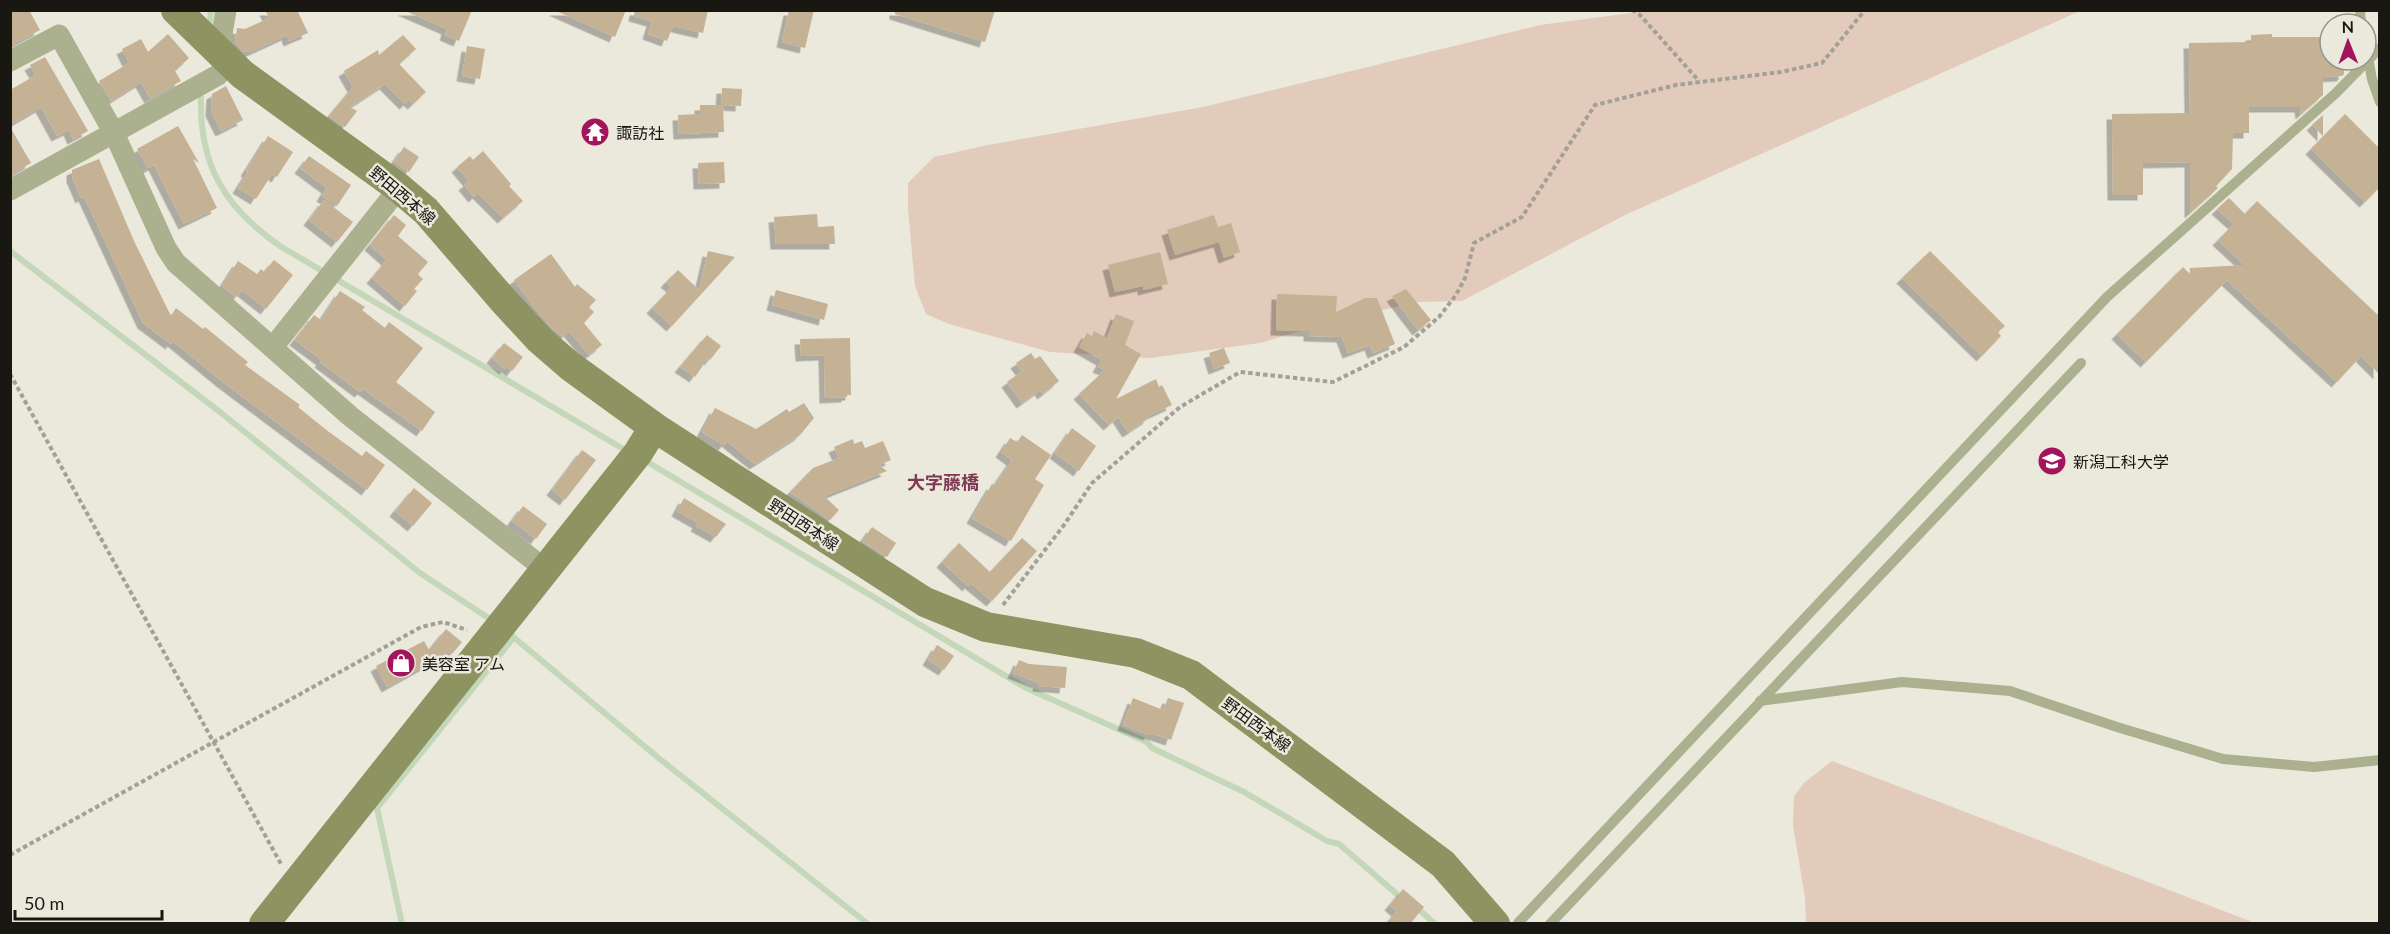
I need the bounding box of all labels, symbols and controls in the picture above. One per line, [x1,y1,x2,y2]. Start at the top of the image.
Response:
north arrow [2318,12,2378,72]
text: N [2341,17,2354,36]
temple icon: 諏訪社 [579,116,611,148]
place label: 諏訪社 [616,123,664,142]
street label: 野田西本線 [366,162,440,228]
school or university icon: 新潟工科大学 [2036,445,2068,477]
place label: 新潟工科大学 [2073,452,2169,471]
district label: 大字藤橋 [907,471,979,493]
street label: 野田西本線 [765,494,843,554]
shop icon: 美容室 アム [385,647,417,679]
place label: 美容室 アム [422,654,505,673]
street label: 野田西本線 [1219,693,1295,755]
scale bar [15,883,162,921]
text: 50 m [24,892,64,914]

